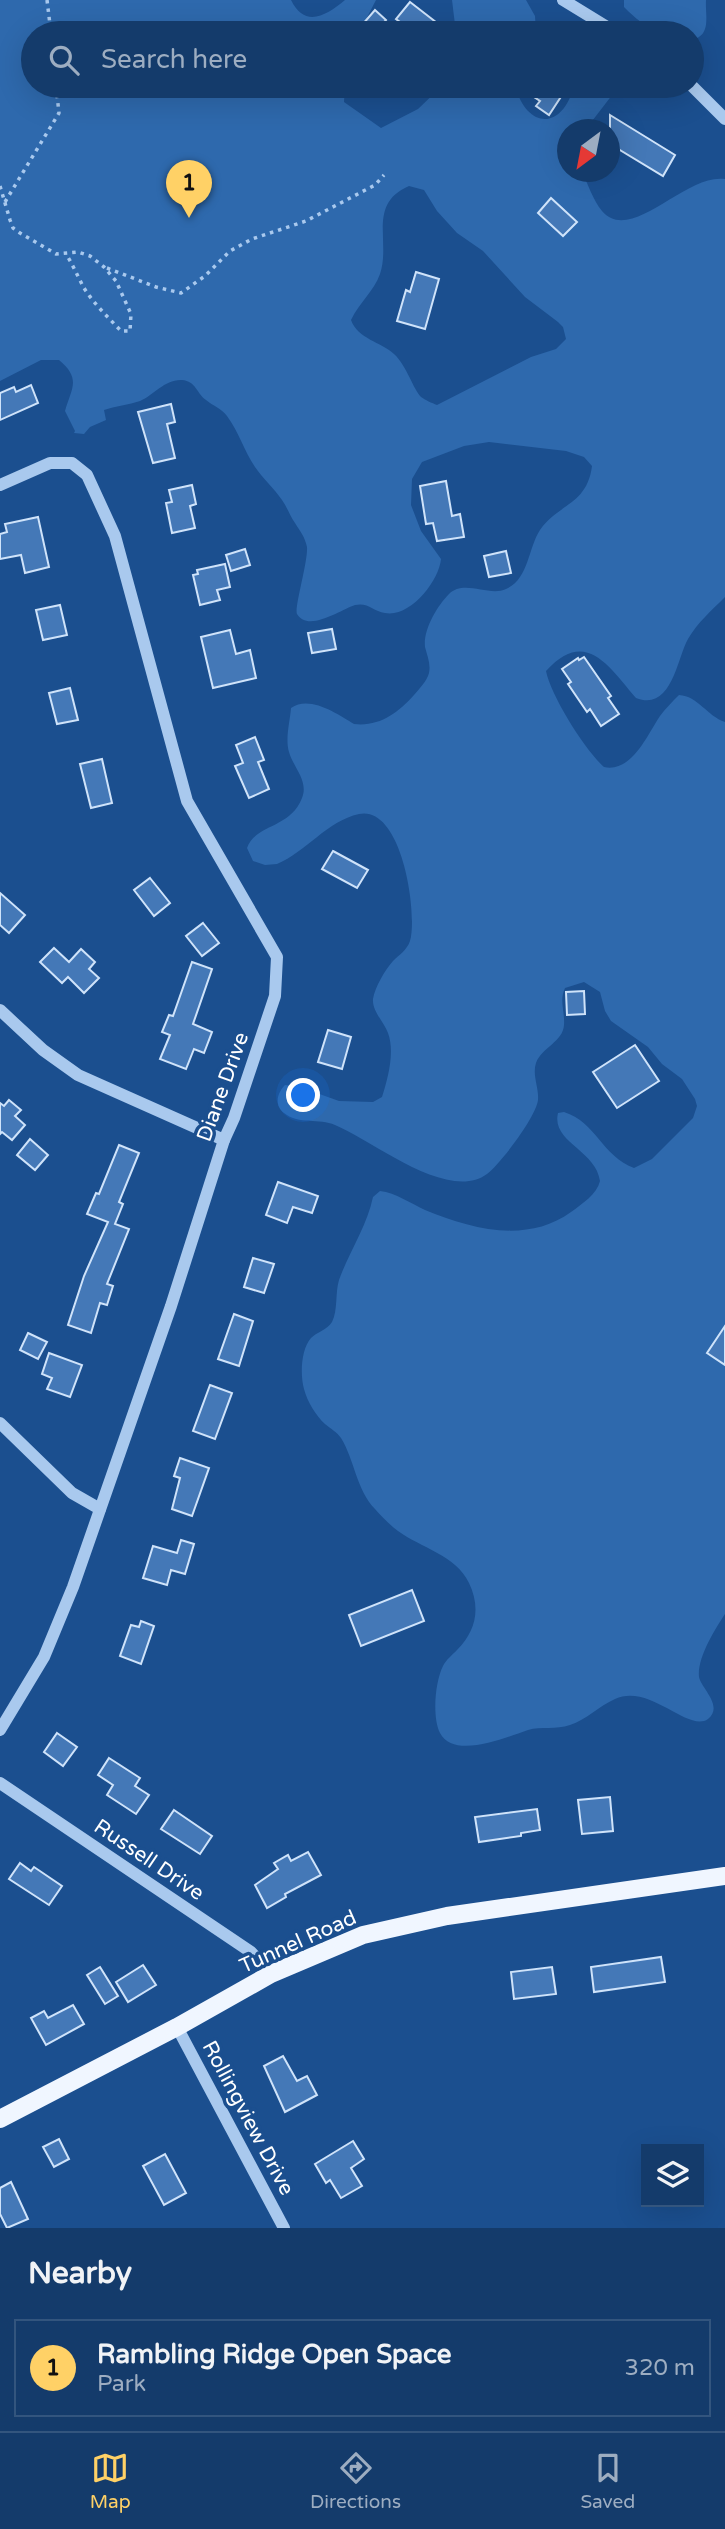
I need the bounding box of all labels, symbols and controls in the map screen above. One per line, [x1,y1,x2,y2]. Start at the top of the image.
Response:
search box [21,21,704,98]
icon: search [45,41,83,79]
text: Search here [101,44,247,75]
north arrow [557,119,620,182]
pin: 1 [166,160,212,218]
street label: Diane Drive [192,1029,254,1145]
your location [286,1078,320,1112]
street label: Russell Drive [89,1814,209,1906]
street label: Tunnel Road [236,1905,360,1979]
street label: Rollingview Drive [197,2036,299,2200]
map controls [641,2144,704,2207]
button: layers [641,2144,704,2207]
text: Nearby [28,2255,132,2292]
text: Rambling Ridge Open Space [97,2339,452,2370]
text: 1 [46,2354,60,2382]
text: 320 m [625,2354,695,2382]
text: Park [97,2370,146,2398]
tab: Map [90,2449,131,2513]
tab: Directions [310,2449,401,2513]
tab: Saved [580,2449,635,2513]

